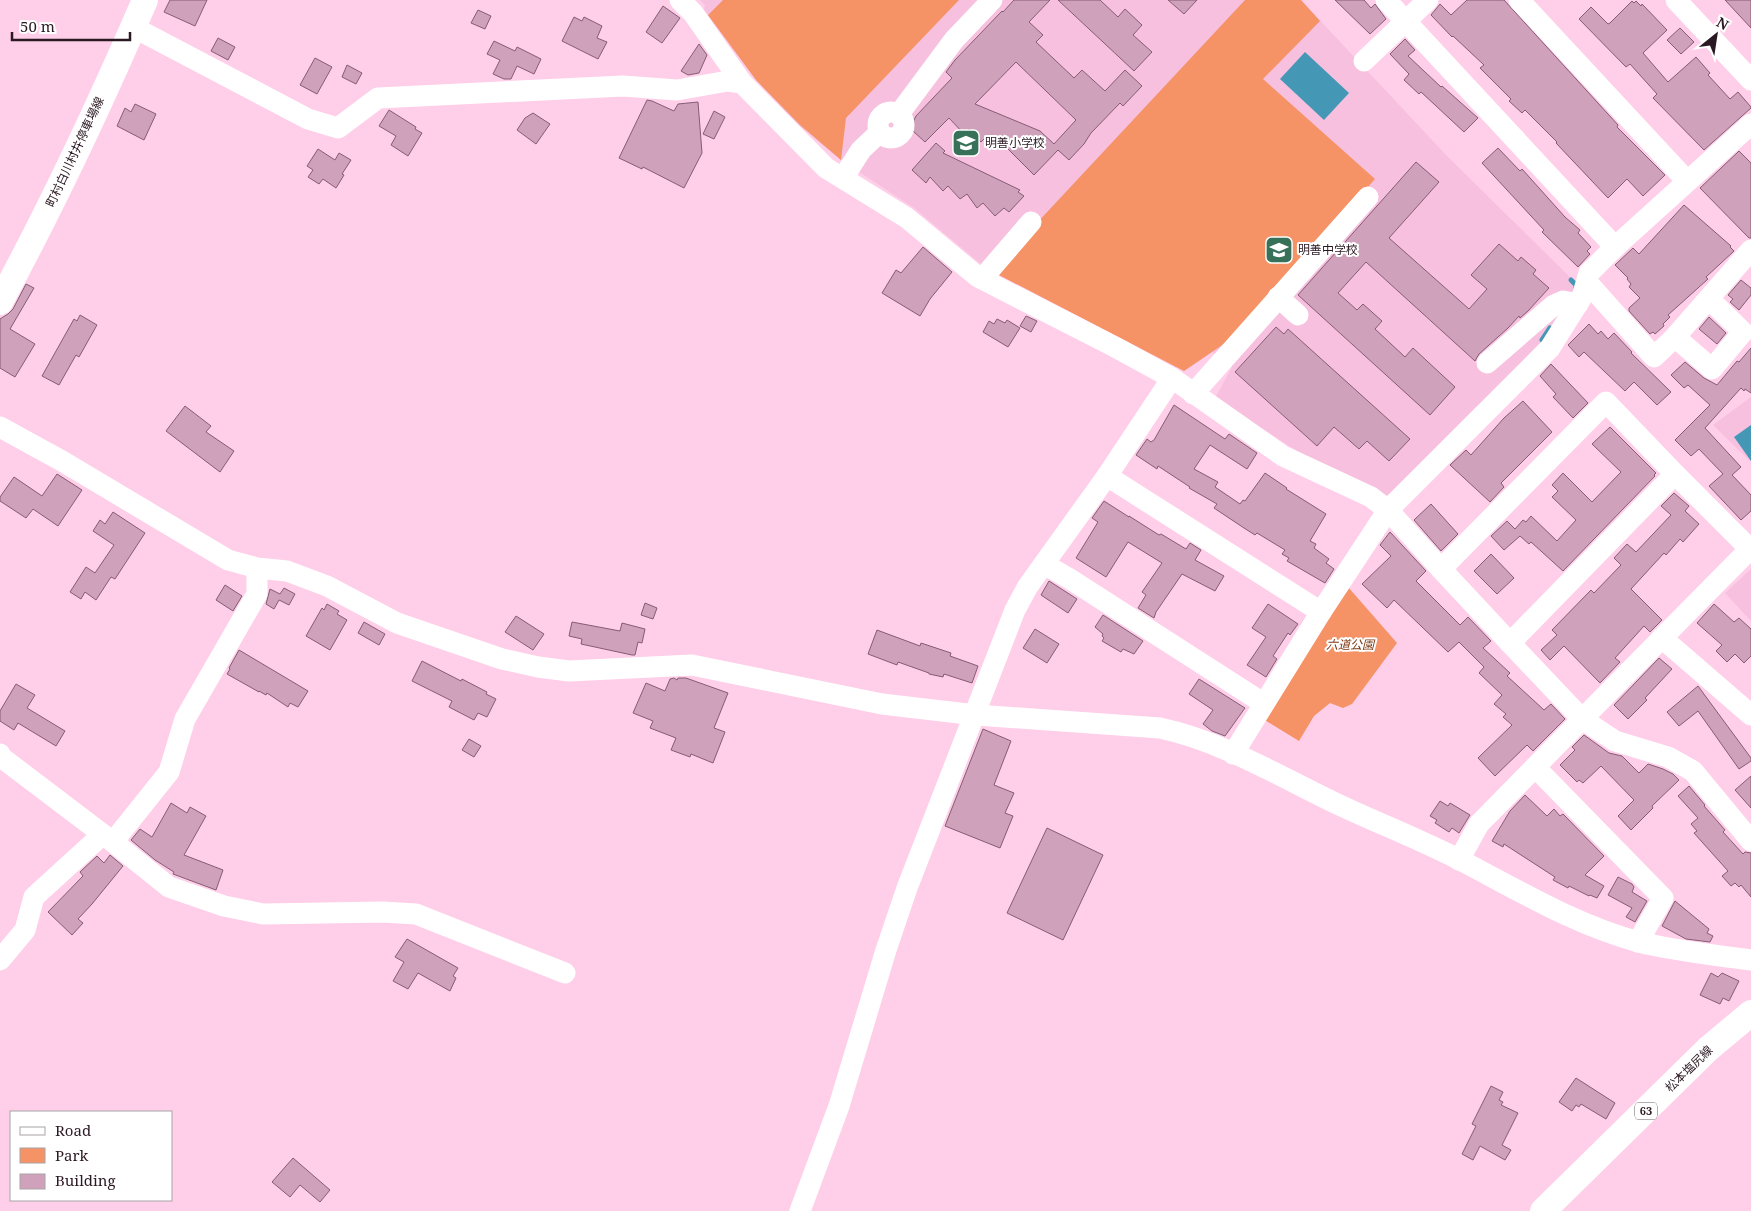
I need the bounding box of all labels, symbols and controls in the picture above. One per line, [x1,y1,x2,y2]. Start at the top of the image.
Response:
scale bar [12,10,130,42]
north arrow [1691,10,1741,60]
text: N [1713,12,1732,34]
text: 50 m [20,16,55,36]
street label: 町村白川村井停車場線 [41,94,108,210]
school or university icon: 明善小学校 [951,128,981,158]
place label: 明善小学校 [985,134,1045,151]
school or university icon: 明善中学校 [1264,235,1294,265]
place label: 明善中学校 [1298,241,1358,258]
park label: 六道公園 [1326,636,1376,653]
street label: 松本塩尻線 [1661,1042,1716,1096]
road number: 63 [1635,1102,1657,1120]
legend [10,1111,172,1201]
text: Road [55,1120,91,1140]
text: Park [55,1145,89,1165]
text: Building [55,1170,116,1190]

